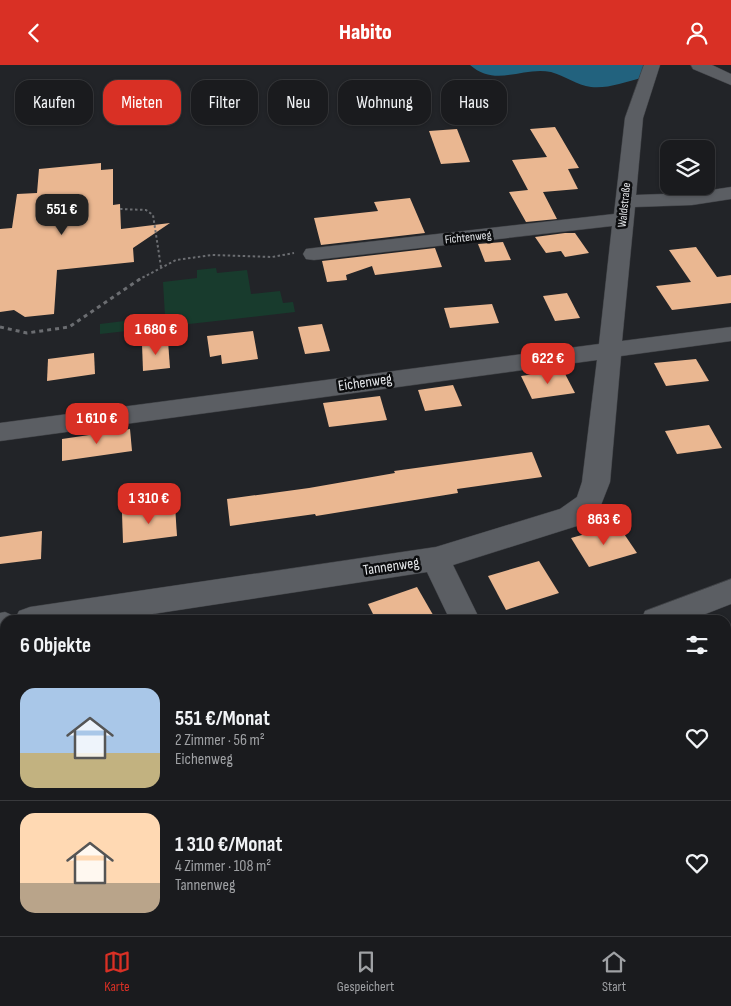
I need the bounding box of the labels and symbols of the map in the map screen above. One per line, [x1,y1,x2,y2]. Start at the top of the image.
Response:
street label: Waldstraße [615,182,634,228]
pin: 551 € [27,193,97,236]
street label: Fichtenweg [444,228,492,247]
pin: 1 680 € [110,313,202,356]
pin: 622 € [513,343,583,385]
street label: Eichenweg [337,369,393,396]
pin: 1 610 € [51,403,143,445]
pin: 1 310 € [103,483,195,525]
pin: 863 € [569,503,639,546]
street label: Tannenweg [362,553,420,580]

